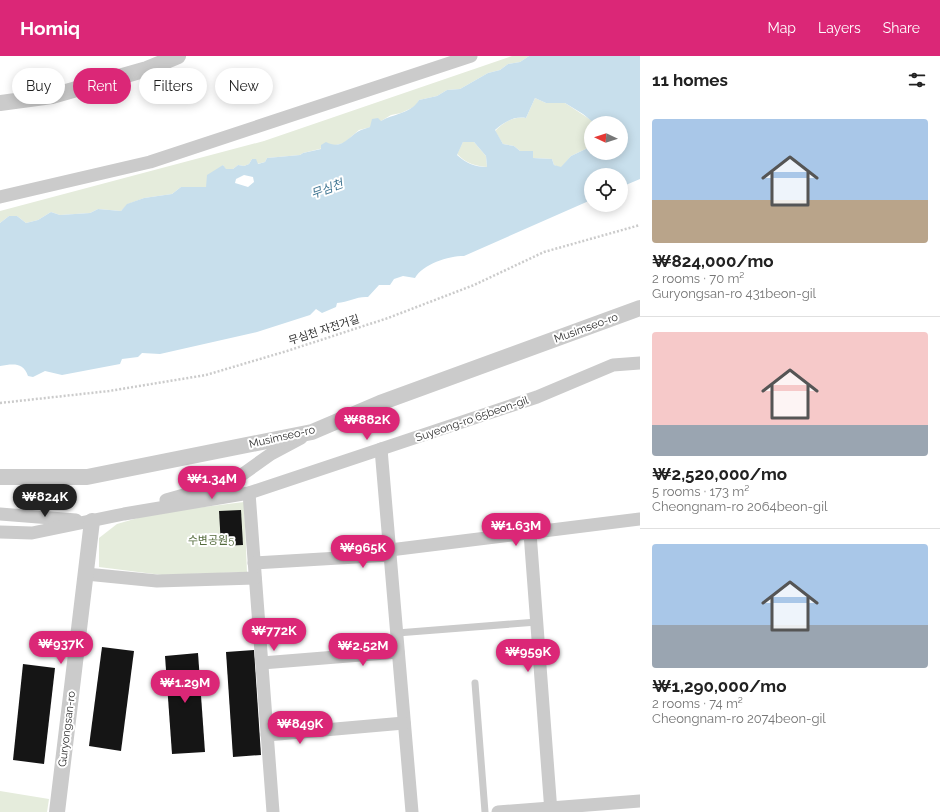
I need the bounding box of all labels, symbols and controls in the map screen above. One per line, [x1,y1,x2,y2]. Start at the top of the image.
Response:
text: Homiq [20,17,80,39]
text: Map [768,20,796,36]
text: Layers [818,20,861,36]
text: Share [883,20,920,36]
chip: Buy [12,68,65,104]
chip: Rent [73,68,131,104]
chip: Filters [139,68,207,104]
chip: New [215,68,273,104]
icon: filters [906,69,928,91]
text: 11 homes [652,70,728,90]
north arrow [584,116,628,160]
map controls [584,116,628,212]
icon: home [754,145,826,217]
button: locate [584,168,628,212]
water label: 무심천 [309,176,347,201]
text: ₩824,000/mo [652,251,774,271]
text: 2 rooms · 70 m² [652,271,744,286]
text: Guryongsan-ro 431beon-gil [652,286,816,301]
street label: Musimseo-ro [552,310,620,346]
street label: 무심천 자전거길 [287,312,361,348]
icon: home [754,358,826,430]
street label: Suyeong-ro 65beon-gil [414,394,530,444]
pin: ₩882K [339,407,395,441]
text: ₩882K [344,412,390,427]
street label: Musimseo-ro [248,423,317,451]
text: ₩2,520,000/mo [652,464,787,484]
pin: ₩1.34M [179,466,245,500]
text: ₩1.34M [187,471,237,486]
pin: ₩824K [17,484,73,518]
text: 5 rooms · 173 m² [652,484,749,499]
text: ₩824K [22,489,68,504]
text: Cheongnam-ro 2064beon-gil [652,499,828,514]
pin: ₩1.63M [483,513,549,547]
text: ₩1.63M [491,518,541,533]
park label: 수변공원5 [188,534,234,547]
pin: ₩965K [335,535,391,569]
text: ₩965K [340,540,386,555]
icon: home [754,570,826,642]
pin: ₩772K [246,618,302,652]
text: ₩772K [251,623,297,638]
pin: ₩937K [33,631,89,665]
pin: ₩2.52M [330,633,396,667]
text: ₩937K [38,636,84,651]
text: ₩2.52M [338,638,389,653]
pin: ₩959K [500,639,556,673]
text: ₩959K [505,644,551,659]
pin: ₩1.29M [152,670,218,704]
text: ₩1.29M [160,675,210,690]
text: ₩1,290,000/mo [652,676,786,696]
street label: Guryongsan-ro [56,690,78,768]
text: 2 rooms · 74 m² [652,696,743,711]
pin: ₩849K [272,711,328,745]
text: Cheongnam-ro 2074beon-gil [652,711,826,726]
text: ₩849K [277,716,323,731]

